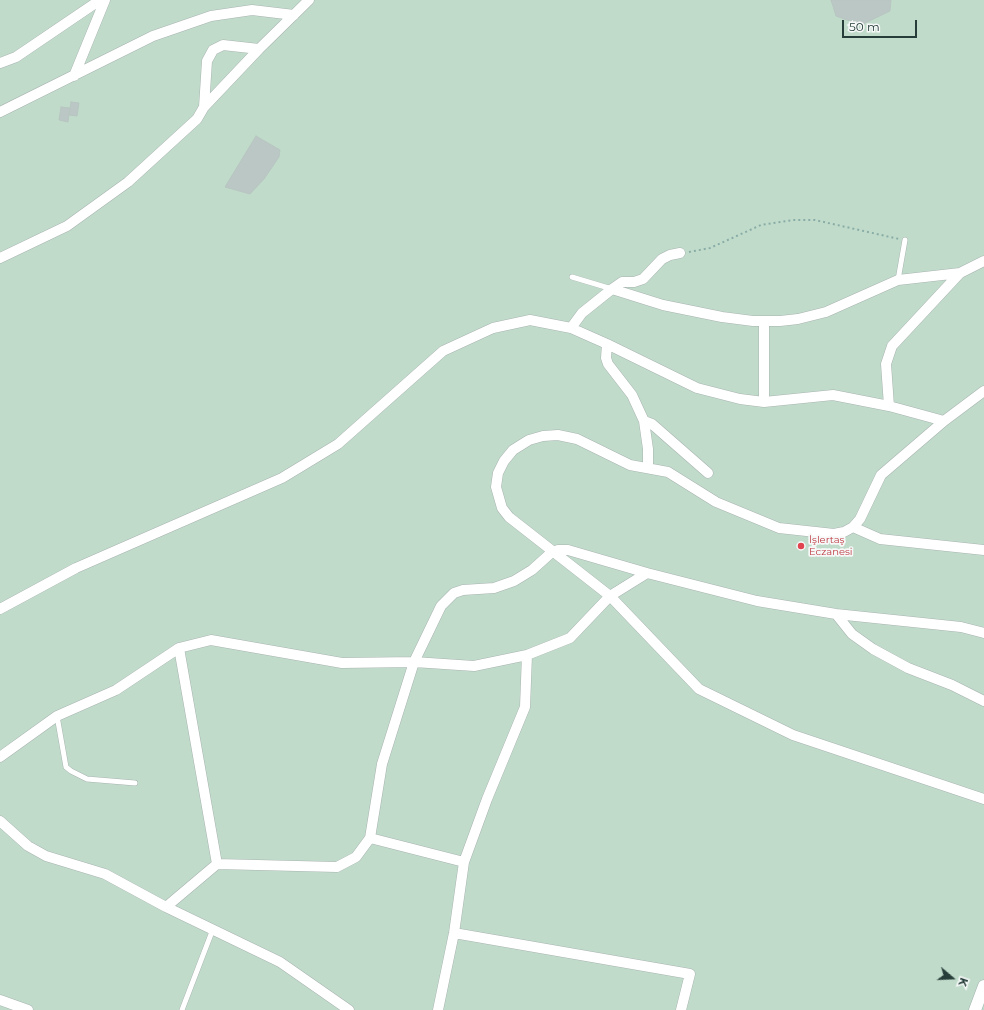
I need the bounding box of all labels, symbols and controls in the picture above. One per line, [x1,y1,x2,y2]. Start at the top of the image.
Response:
scale bar [844,12,919,38]
text: 50 m [849,19,880,34]
place label: İşlertaş Eczanesi [809,534,853,558]
marker: İşlertaş Eczanesi [796,541,806,551]
north arrow [932,958,972,998]
text: K [955,976,971,988]

